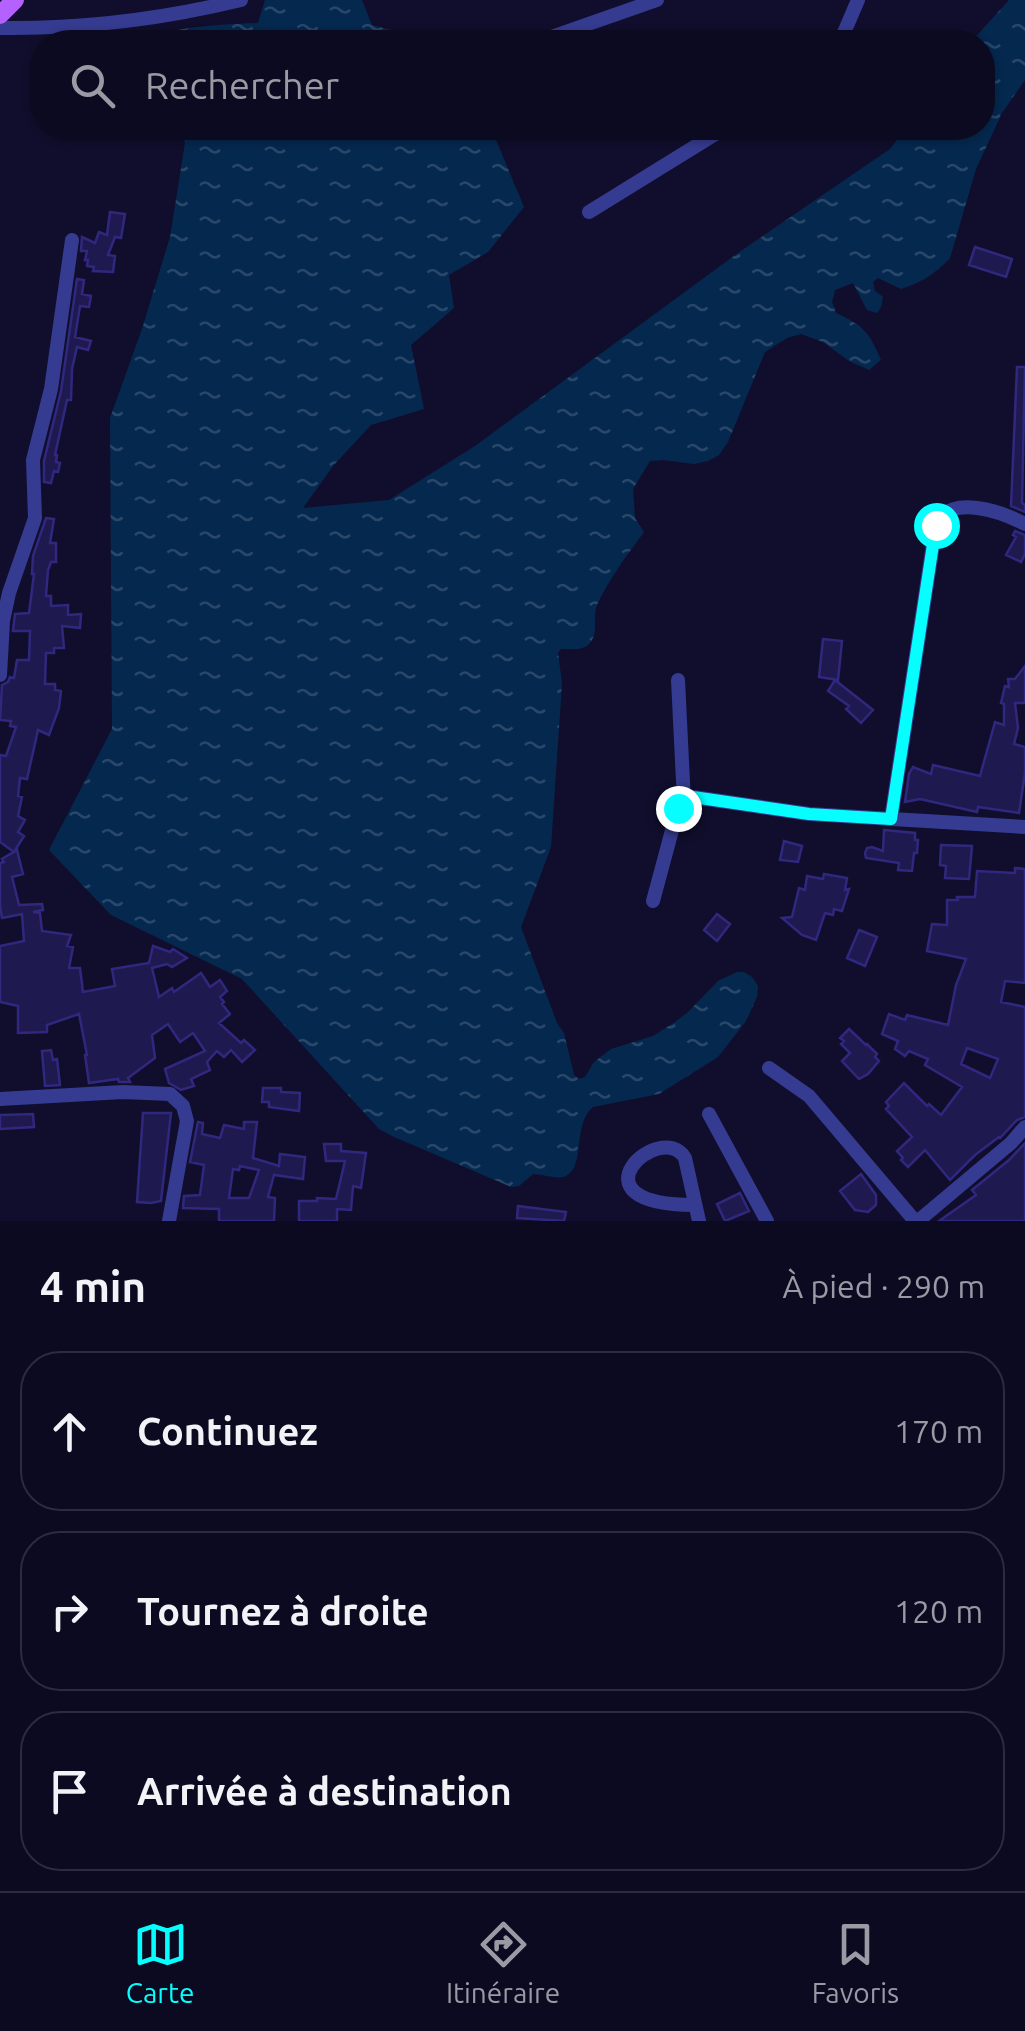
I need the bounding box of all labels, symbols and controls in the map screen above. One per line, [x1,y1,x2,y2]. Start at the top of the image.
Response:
search box [30,30,995,140]
icon: search [65,58,120,113]
text: Rechercher [145,64,339,106]
route start [914,503,960,549]
route end [656,786,702,832]
text: 4 min [40,1263,146,1310]
text: À pied · 290 m [782,1268,985,1304]
icon: ahead [42,1404,97,1459]
text: Continuez [137,1410,318,1452]
text: 170 m [894,1413,983,1449]
icon: right [42,1584,97,1639]
text: Tournez à droite [137,1590,429,1632]
text: 120 m [894,1593,983,1629]
icon: arrive [42,1764,97,1819]
text: Arrivée à destination [137,1770,512,1812]
tab: Carte [126,1917,194,2008]
tab: Itinéraire [446,1917,560,2008]
tab: Favoris [812,1917,899,2008]

